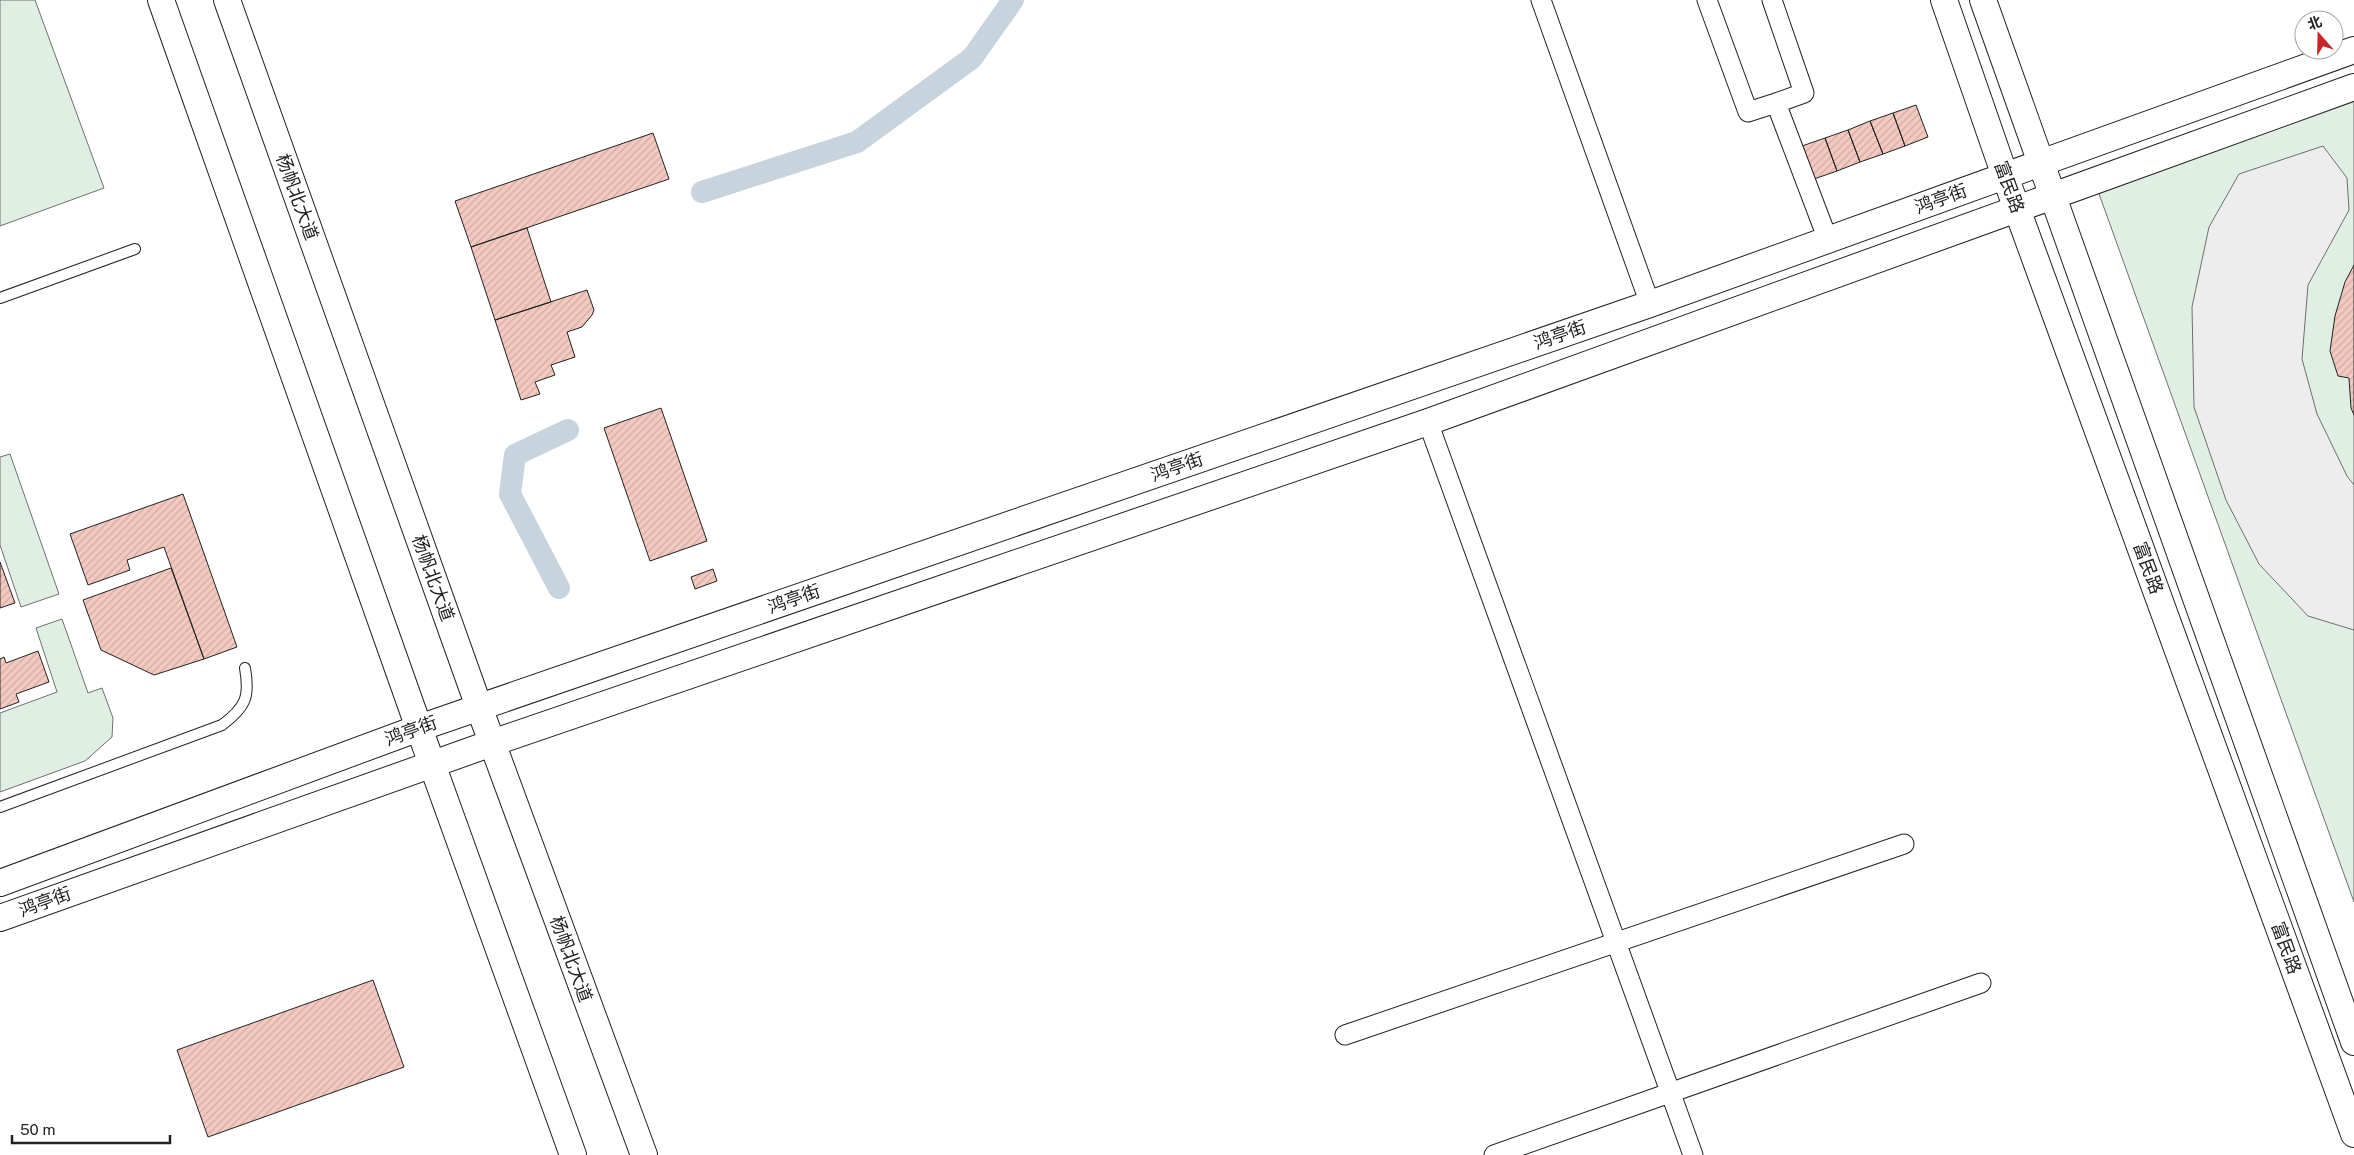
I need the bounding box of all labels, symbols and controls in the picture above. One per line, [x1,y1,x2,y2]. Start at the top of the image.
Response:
north arrow [2294,10,2344,60]
text: 北 [2305,13,2324,33]
street label: 杨帆北大道 [272,151,323,243]
street label: 富民路 [1990,158,2029,216]
street label: 鸿亭街 [1912,179,1970,218]
street label: 鸿亭街 [1531,316,1589,353]
street label: 鸿亭街 [1148,448,1206,485]
street label: 杨帆北大道 [408,532,459,624]
street label: 富民路 [2129,539,2168,597]
street label: 鸿亭街 [765,580,823,617]
street label: 鸿亭街 [382,711,440,750]
street label: 鸿亭街 [16,882,74,921]
street label: 杨帆北大道 [546,913,597,1005]
street label: 富民路 [2267,919,2306,977]
scale bar [12,1112,170,1144]
text: 50 m [20,1121,55,1138]

